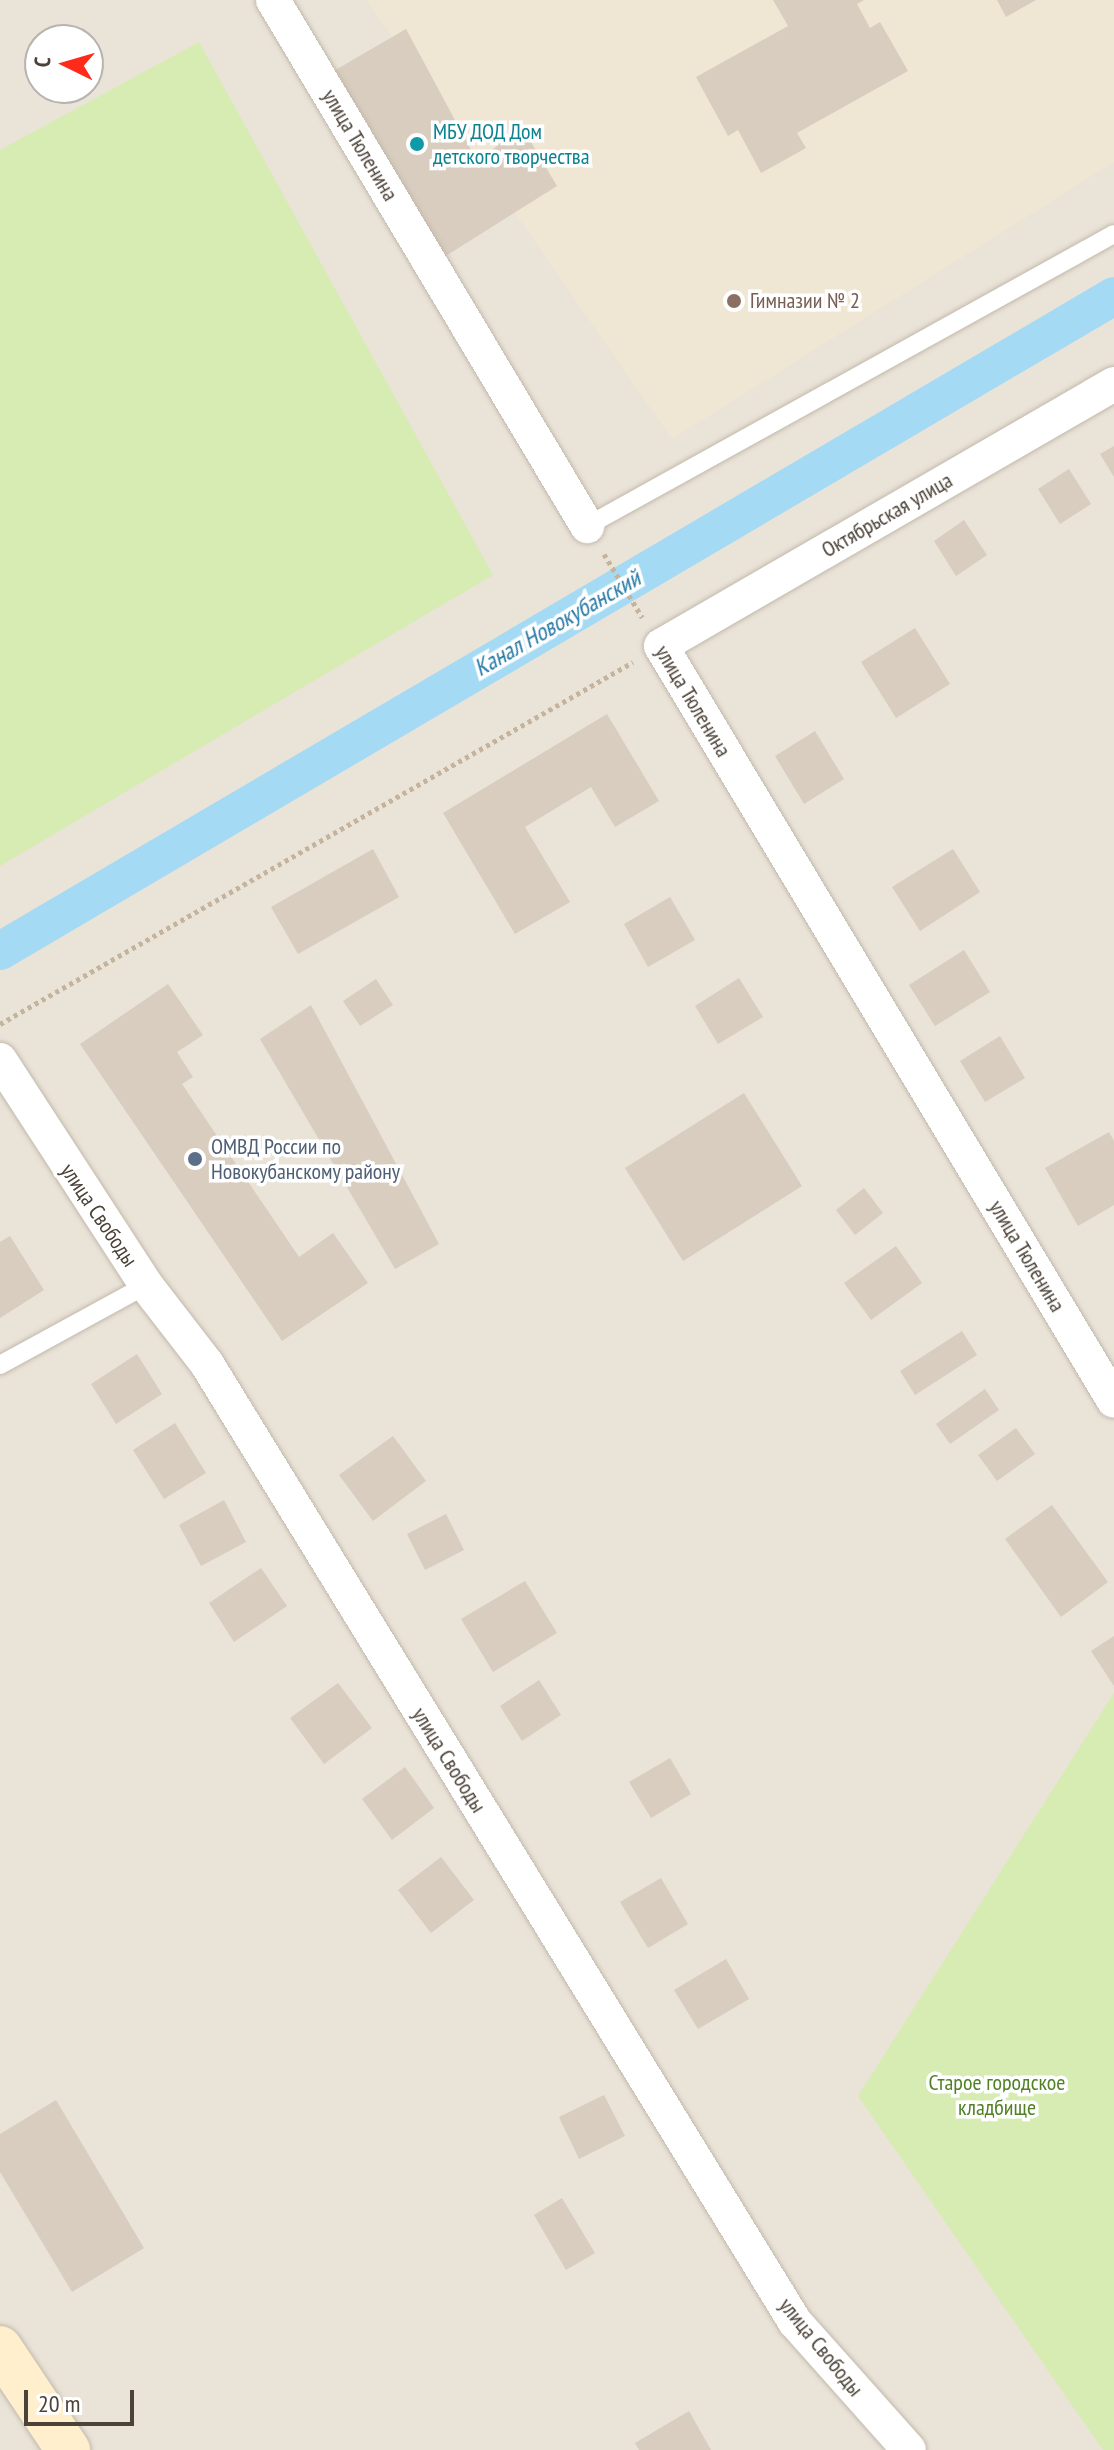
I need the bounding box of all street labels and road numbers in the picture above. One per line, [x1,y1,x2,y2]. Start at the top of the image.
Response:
street label: улица Тюленина [316,84,404,206]
street label: Октябрьская улица [817,467,957,563]
street label: улица Тюленина [649,640,737,762]
street label: улица Свободы [55,1158,143,1272]
street label: улица Тюленина [983,1195,1071,1317]
street label: улица Свободы [406,1703,492,1817]
street label: улица Свободы [773,2293,869,2401]

